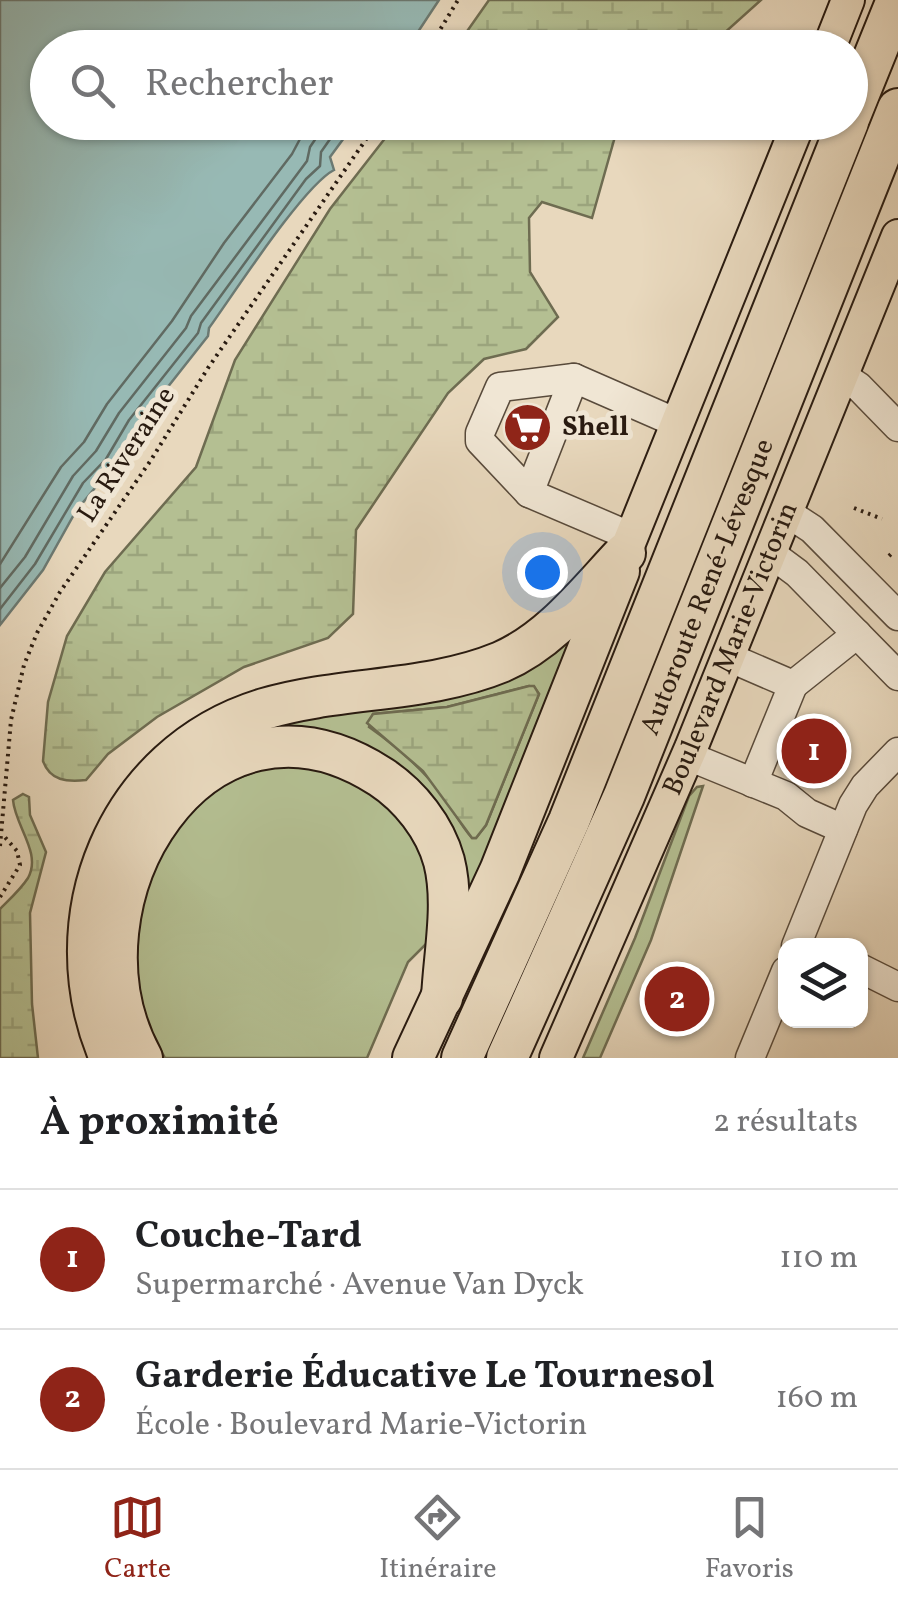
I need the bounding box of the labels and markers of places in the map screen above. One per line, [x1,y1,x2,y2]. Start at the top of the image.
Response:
supermarket icon: Shell [501,401,553,453]
place label: Shell [562,408,629,447]
pin: 1 [782,714,846,788]
pin: 2 [644,962,710,1036]

